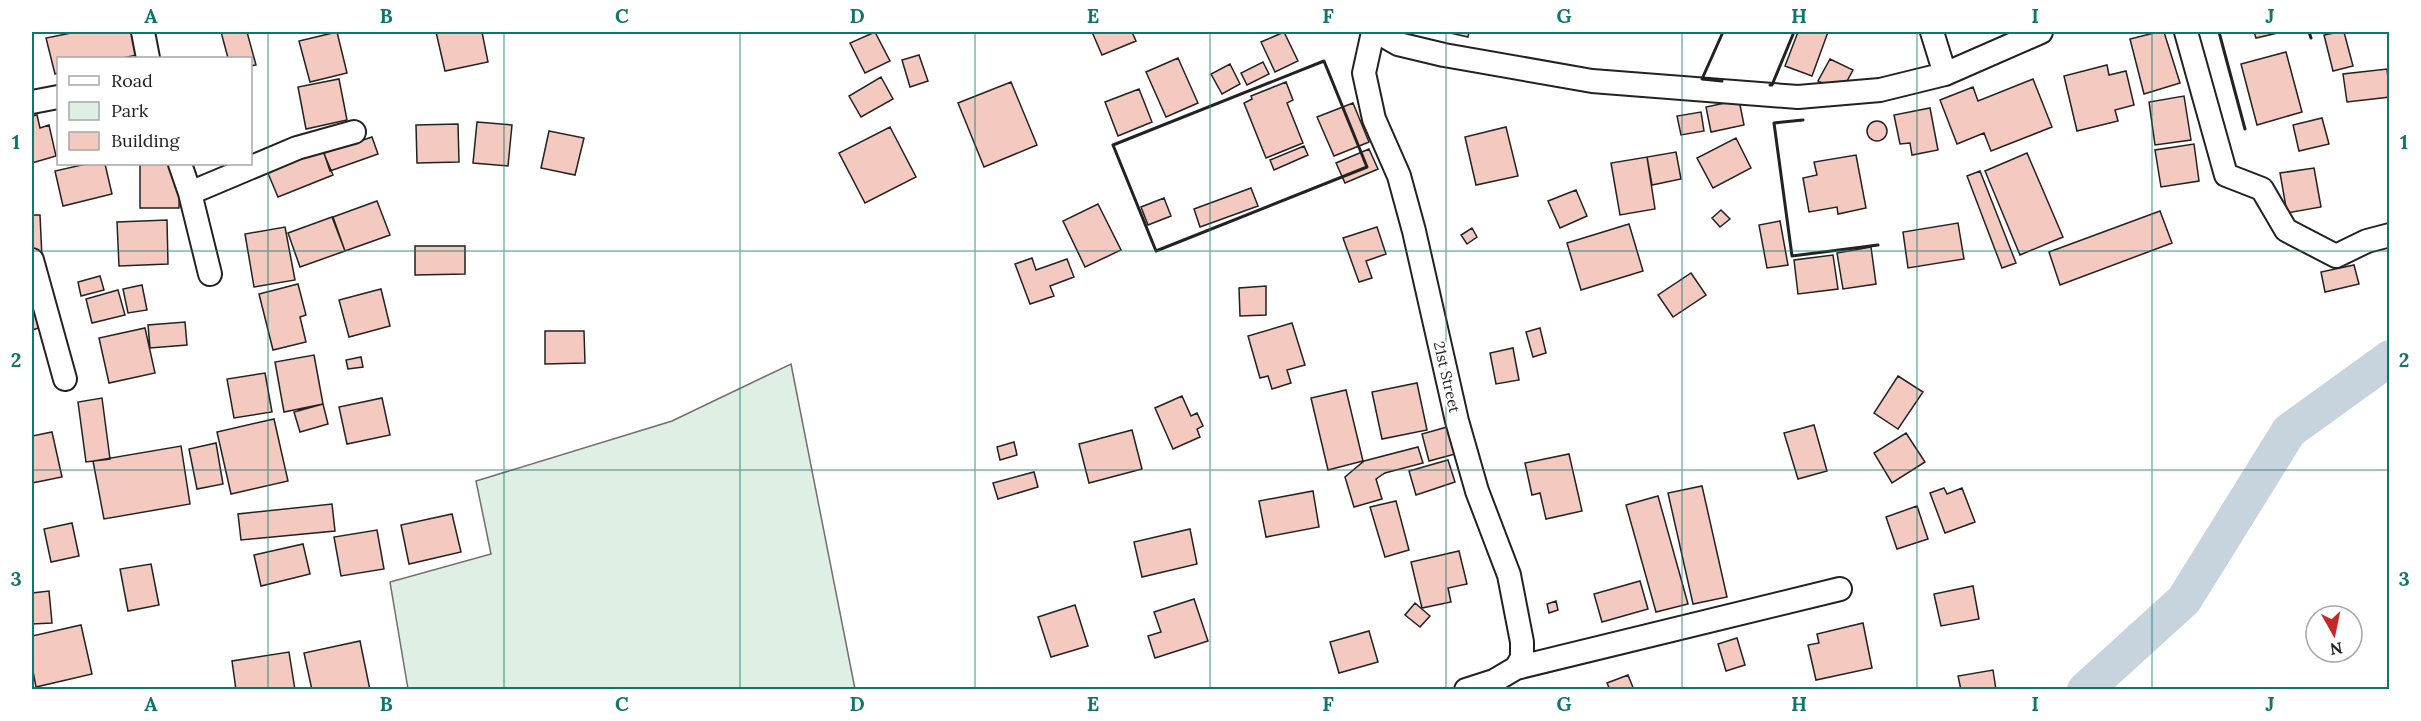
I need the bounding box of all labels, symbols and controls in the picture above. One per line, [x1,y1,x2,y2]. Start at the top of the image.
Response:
text: A [144,3,158,28]
text: B [379,3,393,28]
text: C [615,3,629,28]
text: D [849,3,865,28]
text: E [1087,3,1099,28]
text: F [1322,3,1334,28]
text: G [1556,3,1572,28]
text: H [1791,3,1807,28]
text: I [2031,3,2039,28]
text: J [2265,3,2275,28]
legend [57,57,252,165]
text: Road [111,69,153,92]
text: Park [111,99,149,122]
text: 1 [12,129,20,154]
text: Building [111,129,181,152]
text: 1 [2400,129,2408,154]
street label: 21st Street [1430,339,1464,415]
text: 2 [11,347,21,372]
text: 2 [2399,347,2409,372]
text: 3 [10,566,22,591]
text: 3 [2398,566,2410,591]
north arrow [2304,604,2364,664]
text: N [2329,638,2344,660]
text: A [144,691,158,716]
text: B [379,691,393,716]
text: C [615,691,629,716]
text: D [849,691,865,716]
text: E [1087,691,1099,716]
text: F [1322,691,1334,716]
text: G [1556,691,1572,716]
text: H [1791,691,1807,716]
text: I [2031,691,2039,716]
text: J [2265,691,2275,716]

